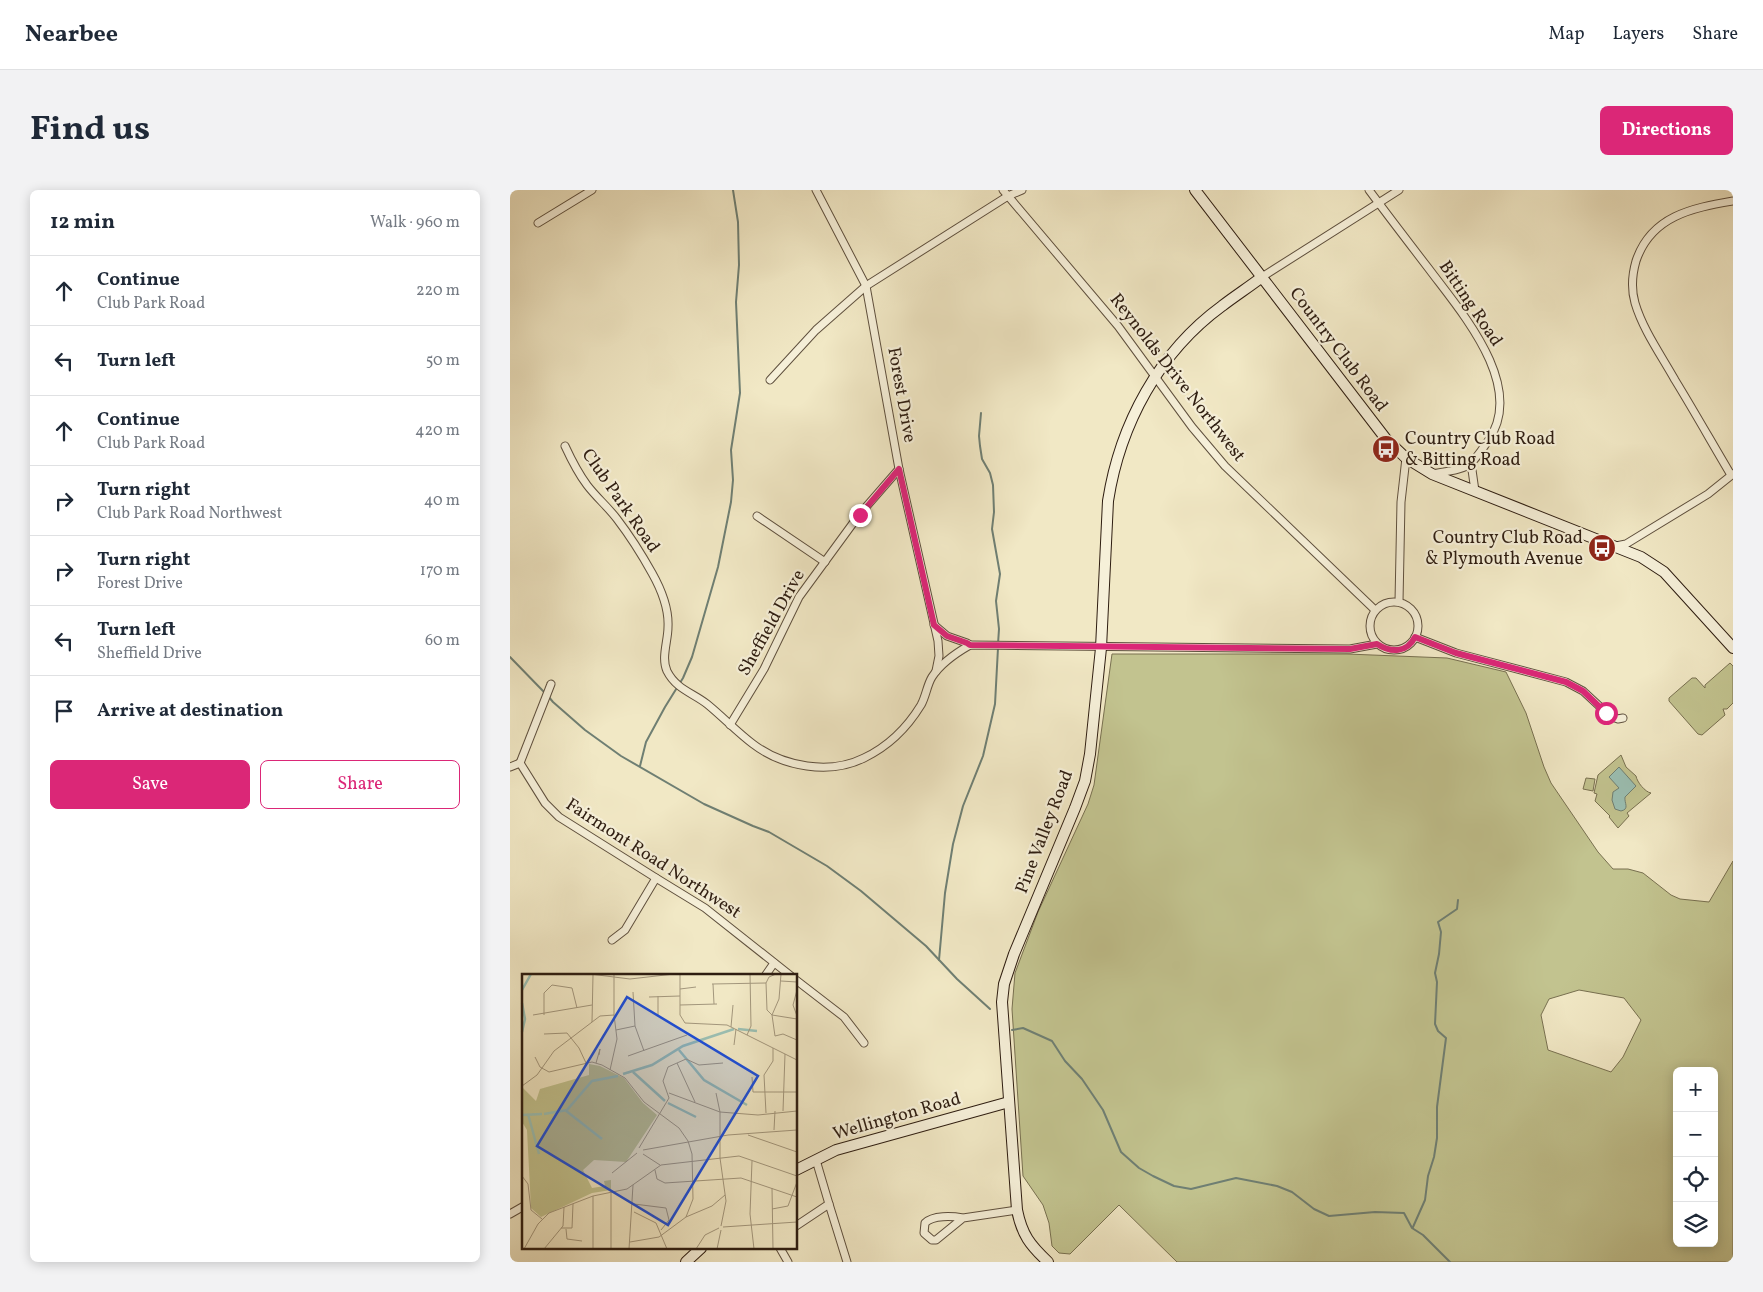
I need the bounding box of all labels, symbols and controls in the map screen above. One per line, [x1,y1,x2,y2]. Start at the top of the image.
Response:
text: Nearbee [25,18,118,52]
text: Map [1548,22,1584,47]
text: Layers [1612,22,1664,47]
text: Share [1692,22,1738,47]
text: Find us [30,106,150,154]
button: Directions [1600,106,1733,155]
text: 12 min [50,208,115,237]
text: Walk · 960 m [370,212,460,234]
street label: Bitting Road [1432,256,1508,352]
text: Continue [97,267,180,293]
icon: ahead [50,277,78,305]
text: 220 m [416,280,460,302]
street label: Country Club Road [1283,282,1393,418]
street label: Reynolds Drive Northwest [1103,288,1251,468]
text: Club Park Road [97,293,205,315]
street label: Forest Drive [880,345,922,445]
icon: left [50,347,78,375]
text: Turn left [97,348,176,374]
text: 50 m [426,350,460,372]
text: Continue [97,407,180,433]
icon: ahead [50,417,78,445]
text: 420 m [415,420,460,442]
place label: Country Club Road & Bitting Road [1405,427,1555,473]
text: Club Park Road [97,433,205,455]
bus stop icon: Country Club Road & Bitting Road [1371,434,1401,464]
street label: Club Park Road [575,444,665,558]
text: Turn right [97,477,190,503]
icon: right [50,487,78,515]
text: 40 m [424,490,460,512]
text: Club Park Road Northwest [97,503,282,525]
route end [849,504,872,527]
place label: Country Club Road & Plymouth Avenue [1425,526,1583,572]
bus stop icon: Country Club Road & Plymouth Avenue [1587,533,1617,563]
text: Turn right [97,547,190,573]
icon: right [50,557,78,585]
text: 170 m [420,560,460,582]
street label: Sheffield Drive [732,565,812,681]
text: Forest Drive [97,573,183,595]
text: Turn left [97,617,176,643]
icon: left [50,627,78,655]
text: 60 m [425,630,460,652]
text: Sheffield Drive [97,643,202,665]
icon: arrive [50,697,78,725]
text: Arrive at destination [97,698,283,724]
route start [1595,702,1618,725]
button: Save [50,760,250,809]
button: Share [260,760,460,809]
street label: Pine Valley Road [1010,767,1080,897]
street label: Fairmont Road Northwest [560,793,746,925]
inset map [522,974,798,1250]
map controls [1673,1067,1718,1247]
button: + [1673,1067,1718,1112]
street label: Wellington Road [830,1087,964,1147]
button: − [1673,1112,1718,1157]
button: locate [1673,1157,1718,1202]
button: layers [1673,1202,1718,1247]

